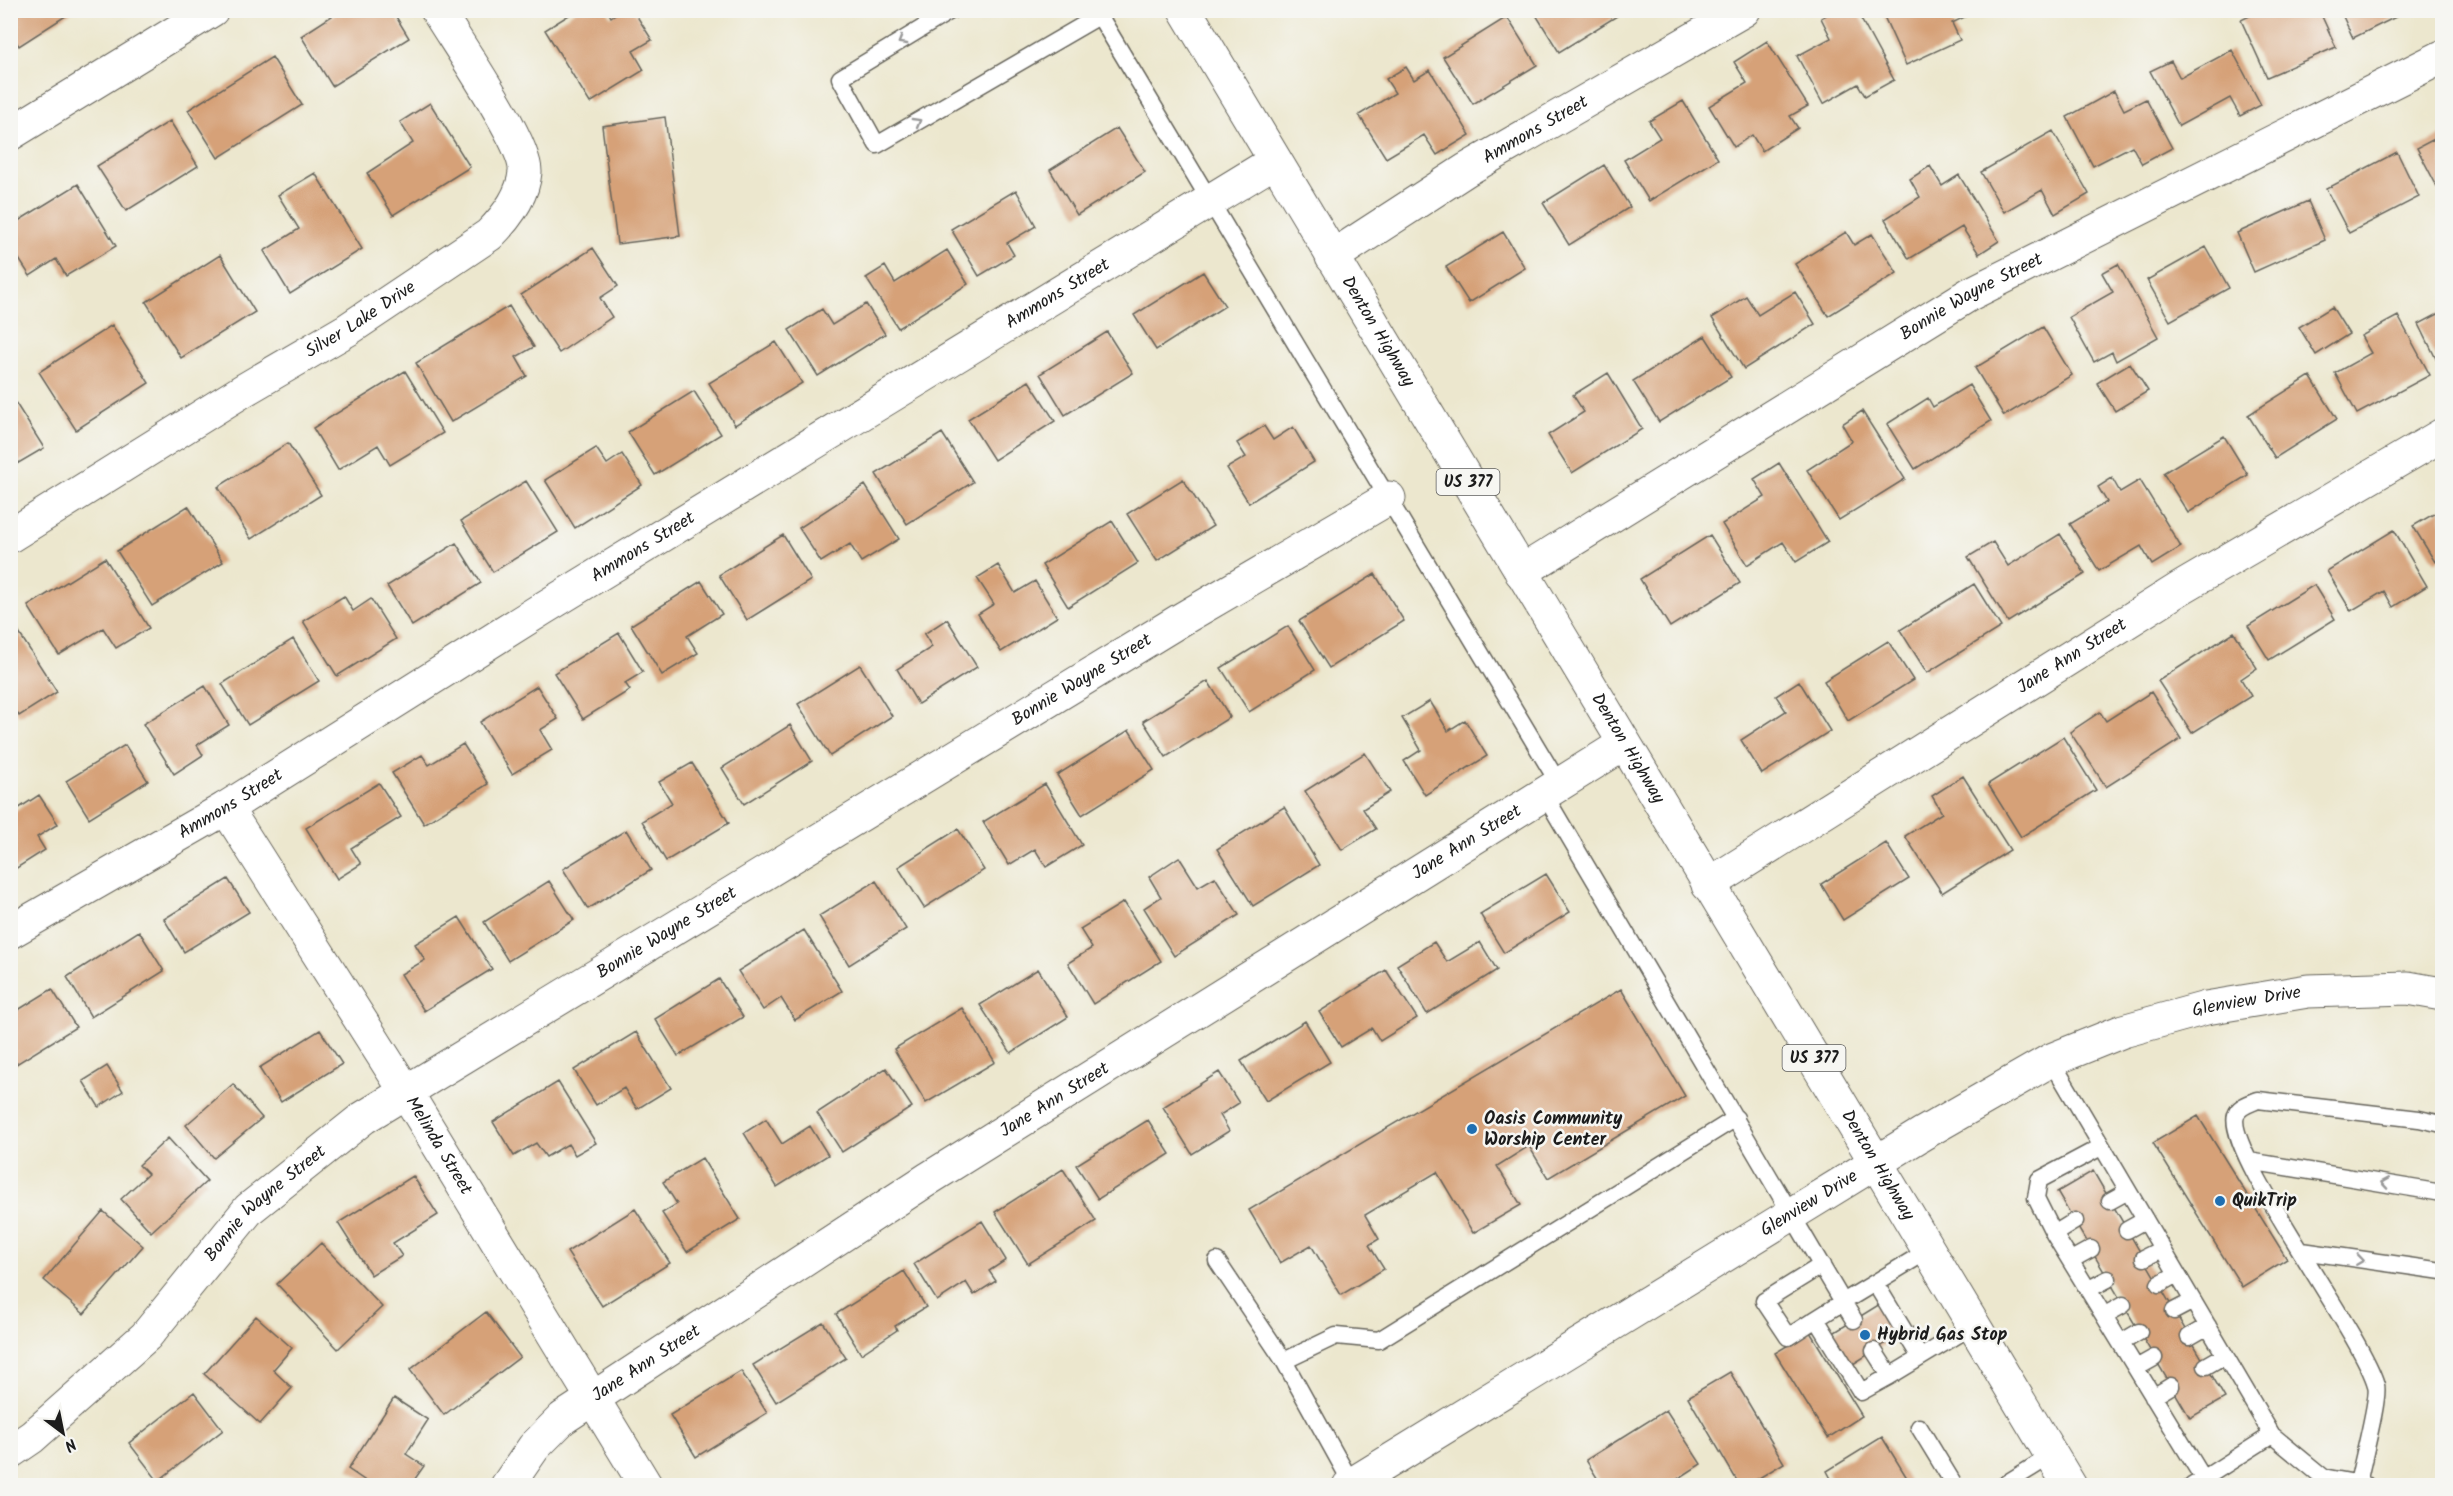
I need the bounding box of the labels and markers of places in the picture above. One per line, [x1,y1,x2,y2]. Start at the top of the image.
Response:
place label: Oasis Community Worship Center [1484,1105,1623,1155]
marker: Oasis Community Worship Center [1465,1122,1479,1136]
place label: QuikTrip [2232,1187,2297,1216]
marker: QuikTrip [2213,1194,2227,1208]
place label: Hybrid Gas Stop [1877,1321,2008,1350]
marker: Hybrid Gas Stop [1858,1328,1872,1342]

